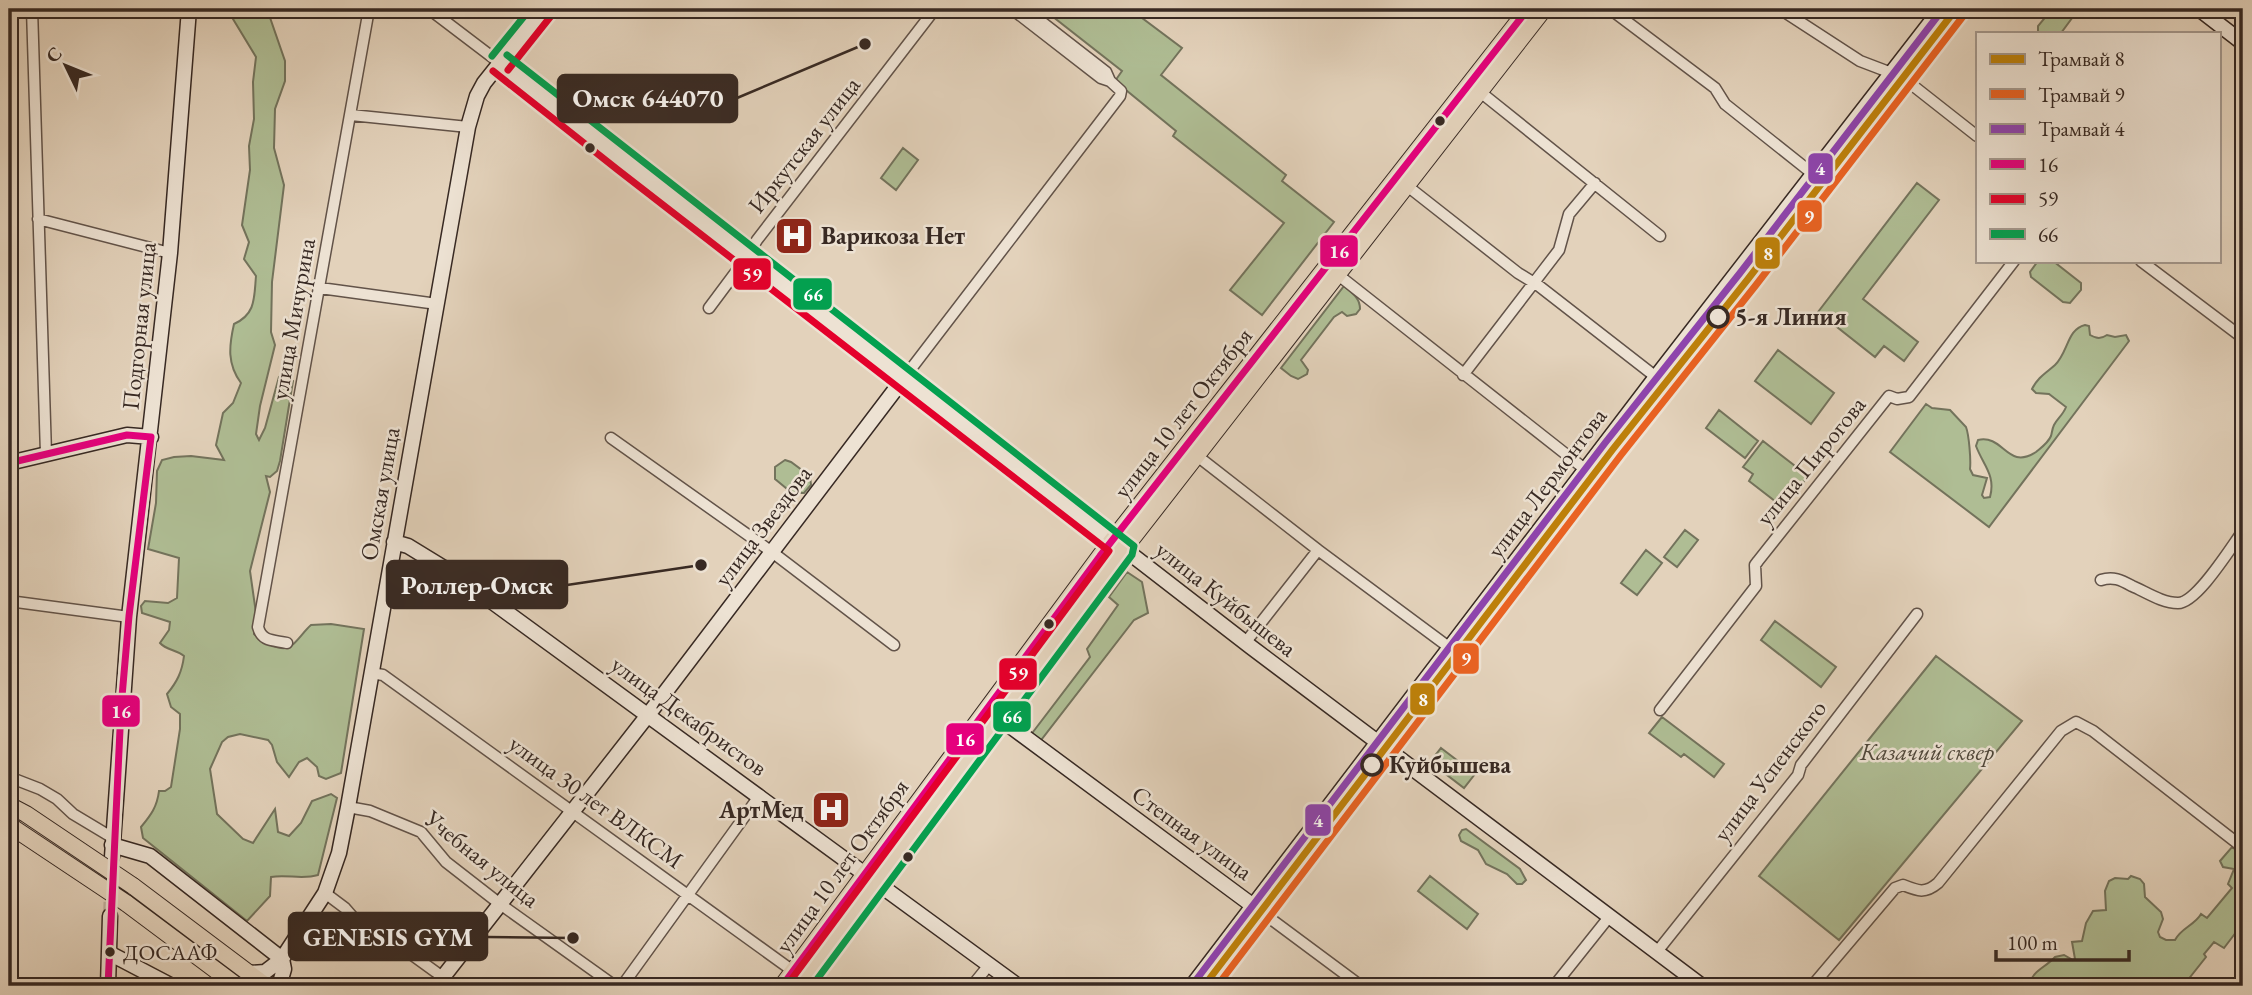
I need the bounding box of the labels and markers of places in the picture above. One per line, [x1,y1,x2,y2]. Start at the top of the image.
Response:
callout: Омск 644070 [558,75,737,122]
unlabelled marker [1433,114,1447,128]
unlabelled marker [583,141,597,155]
hospital icon: Варикоза Нет [773,215,815,257]
place label: Варикоза Нет [821,220,965,251]
place label: 5-я Линия [1735,301,1847,332]
marker: 5-я Линия [1707,306,1729,328]
callout: Роллер-Омск [387,561,567,608]
unlabelled marker [1042,617,1056,631]
place label: Куйбышева [1389,749,1511,781]
marker: Куйбышева [1361,754,1383,776]
hospital icon: АртМед [810,789,852,831]
place label: АртМед [718,794,804,825]
unlabelled marker [901,850,915,864]
callout: GENESIS GYM [289,913,487,960]
place label: ДОСААФ [123,938,217,967]
marker: ДОСААФ [103,945,117,959]

